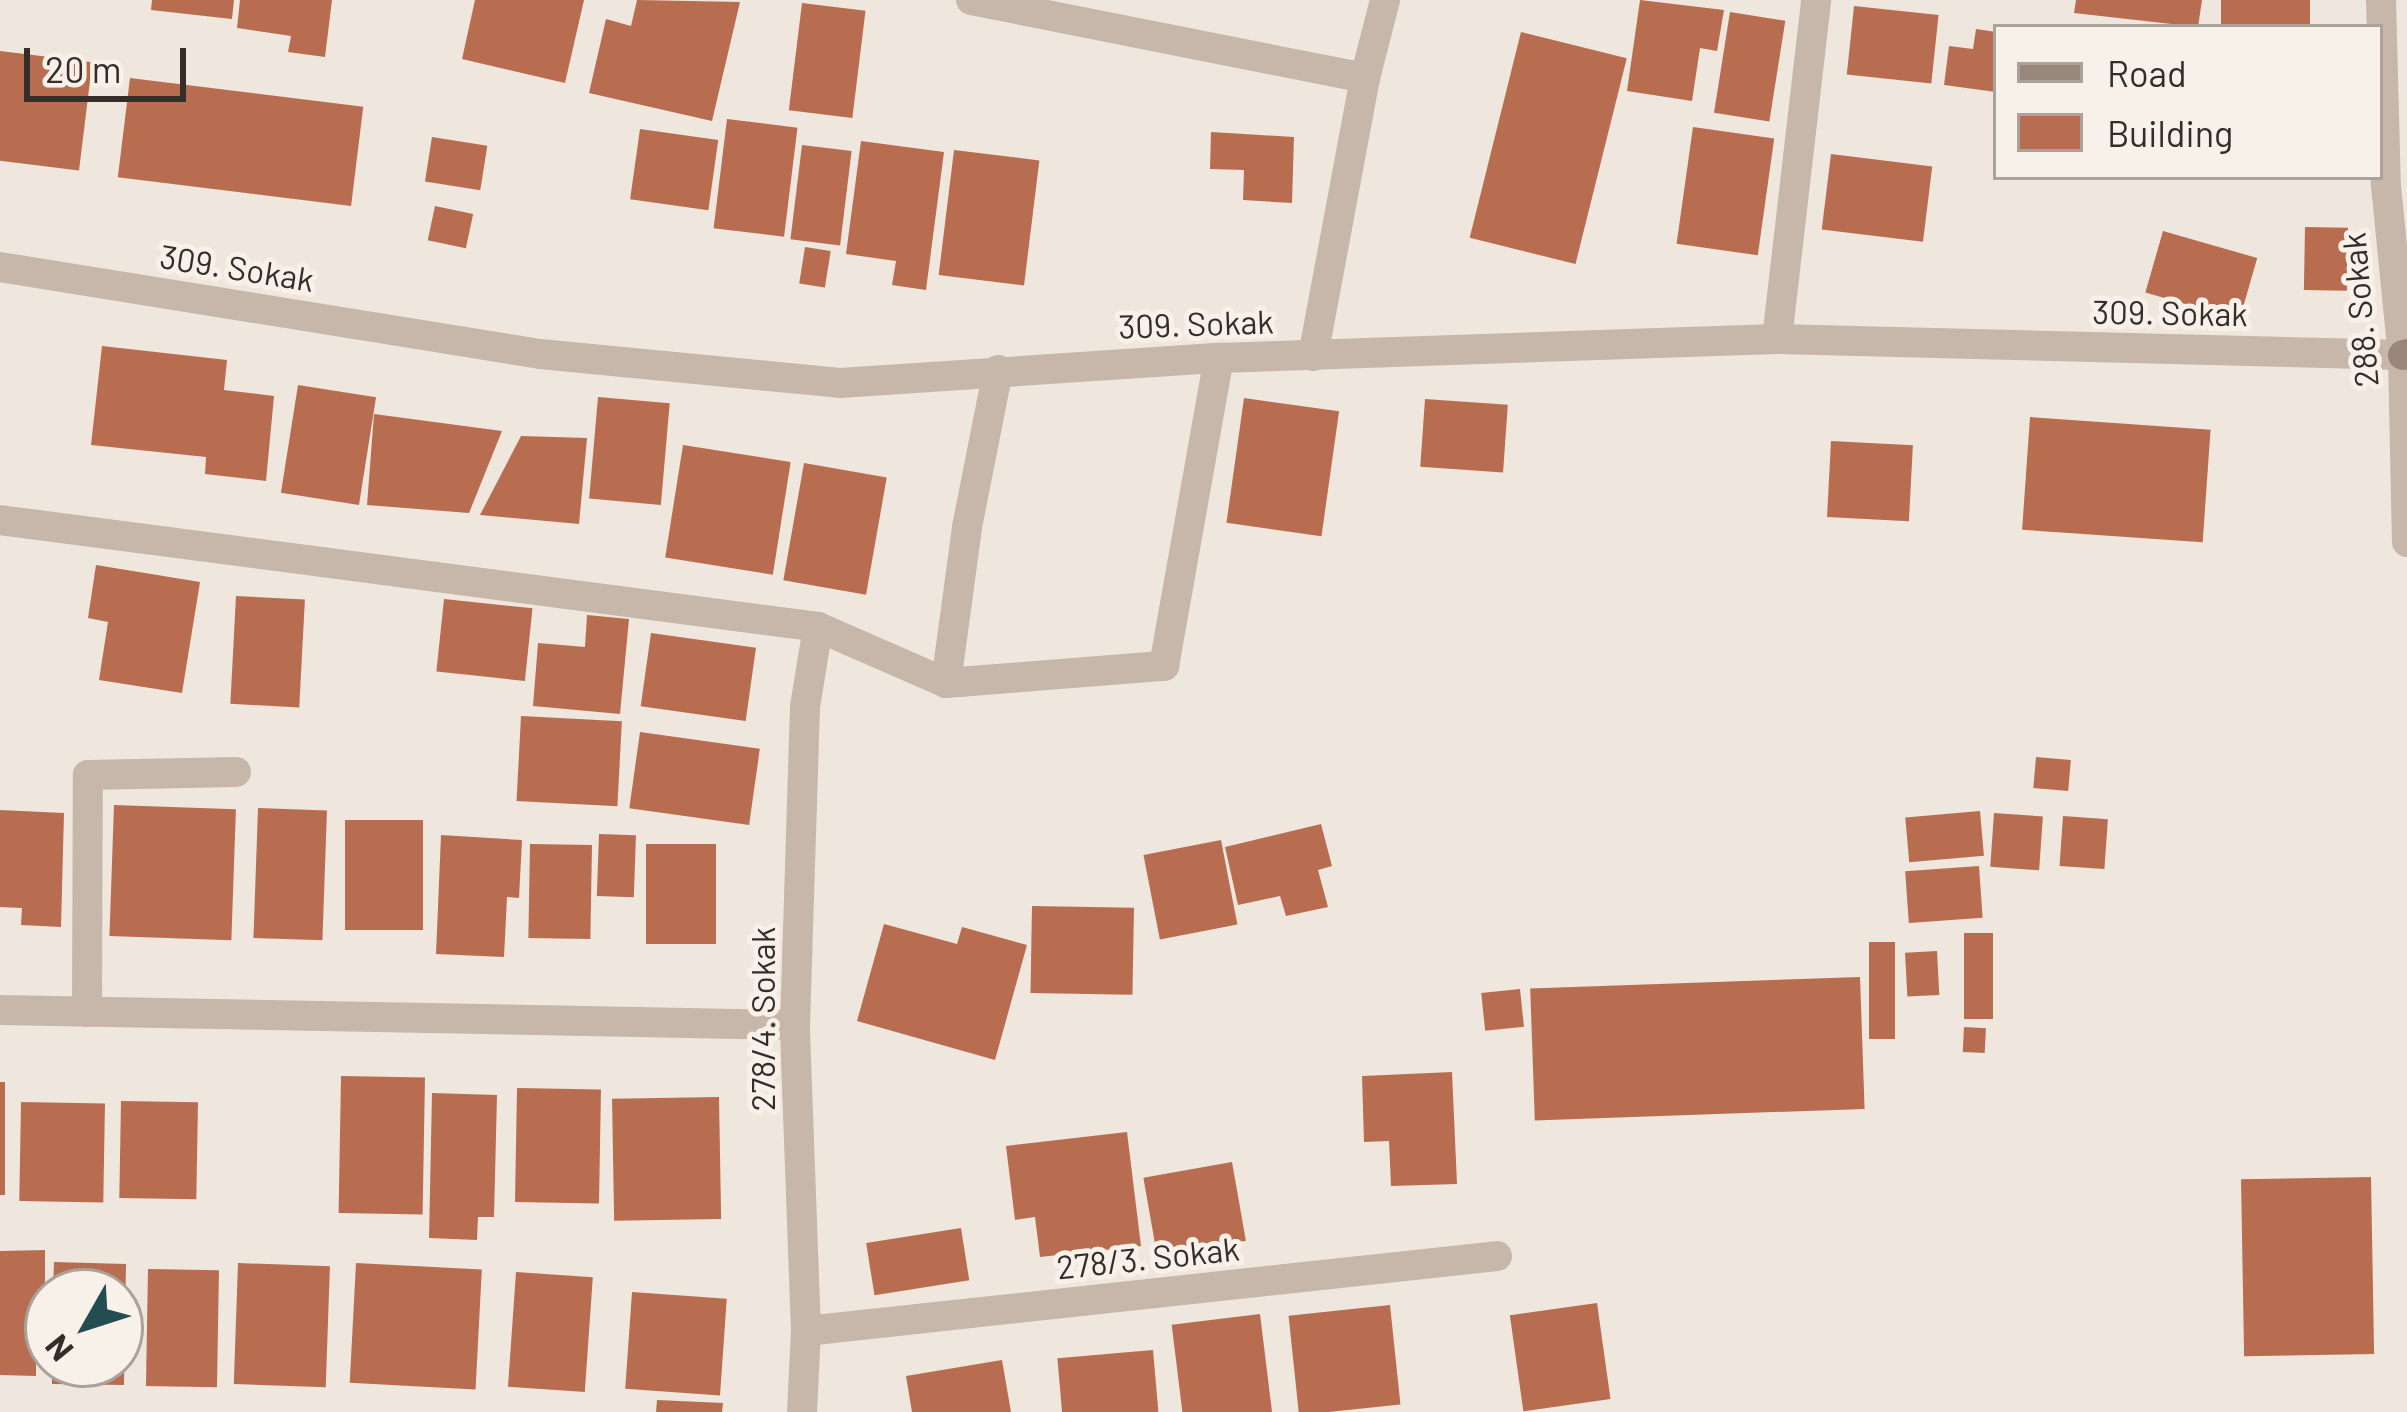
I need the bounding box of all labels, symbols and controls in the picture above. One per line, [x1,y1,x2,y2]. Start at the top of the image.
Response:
scale bar [30,24,192,98]
legend [1993,24,2383,180]
text: 20 m [45,47,122,90]
text: Road [2107,51,2187,94]
text: Building [2107,111,2233,154]
street label: 288. Sokak [2334,231,2386,389]
street label: 309. Sokak [157,236,317,300]
street label: 309. Sokak [2092,292,2248,334]
street label: 309. Sokak [1118,301,1274,347]
street label: 278/4. Sokak [743,927,783,1111]
street label: 278/3. Sokak [1055,1229,1241,1287]
north arrow [24,1268,144,1388]
text: N [36,1328,81,1370]

